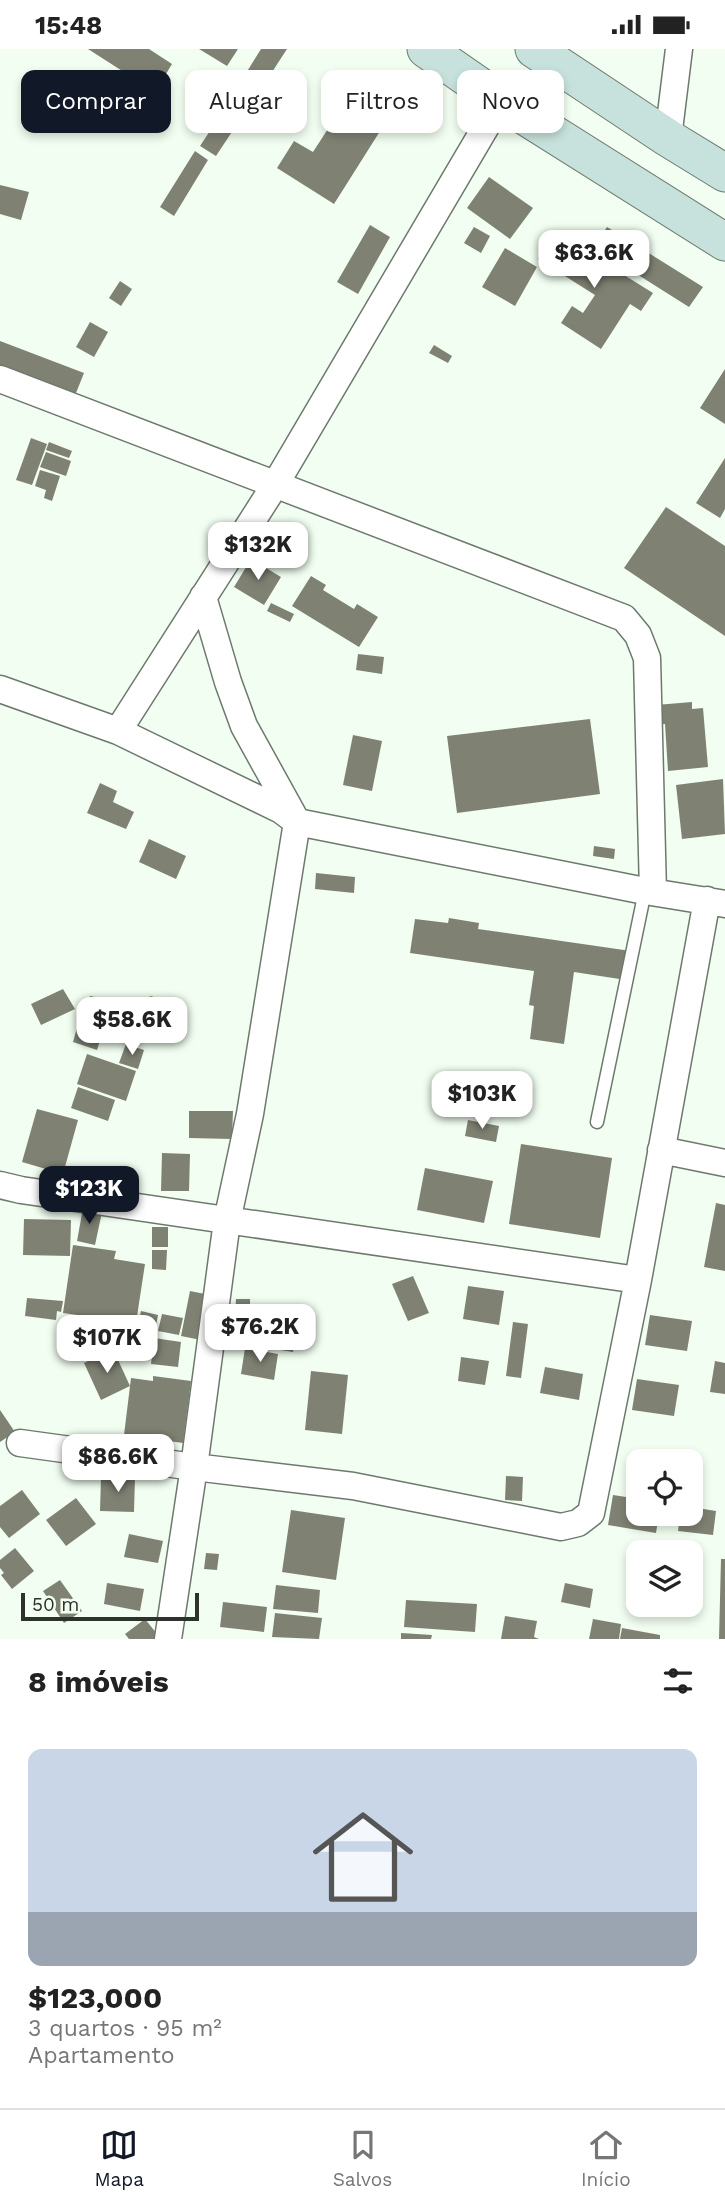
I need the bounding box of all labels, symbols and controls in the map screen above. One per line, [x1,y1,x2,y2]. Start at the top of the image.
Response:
text: 15:48 [35,10,102,40]
chip: Comprar [21,70,171,133]
chip: Alugar [185,70,307,133]
chip: Filtros [321,70,443,133]
chip: Novo [457,70,564,133]
pin: $63.6K [537,231,651,290]
text: $63.6K [554,239,634,266]
pin: $132K [209,523,307,582]
text: $132K [224,531,292,558]
pin: $58.6K [75,997,189,1057]
text: $58.6K [92,1006,172,1033]
pin: $103K [433,1072,531,1131]
text: $103K [448,1080,516,1107]
pin: $123K [40,1167,138,1226]
text: $123K [55,1175,123,1202]
pin: $76.2K [203,1305,317,1364]
text: $76.2K [221,1313,299,1340]
pin: $107K [58,1315,156,1375]
text: $107K [73,1324,141,1351]
pin: $86.6K [61,1435,175,1494]
text: $86.6K [78,1443,158,1470]
map controls [626,1449,703,1617]
button: locate [626,1449,703,1526]
button: layers [626,1540,703,1617]
scale bar [21,1590,200,1622]
text: 50 m [32,1593,79,1616]
icon: filters [659,1662,697,1700]
text: 8 imóveis [28,1664,169,1699]
icon: home [300,1794,426,1920]
text: $123,000 [28,1980,162,2015]
text: 3 quartos · 95 m² [28,2015,222,2042]
text: Apartamento [28,2042,175,2069]
tab: Mapa [94,2126,144,2191]
tab: Salvos [333,2126,392,2191]
tab: Início [581,2126,631,2191]

